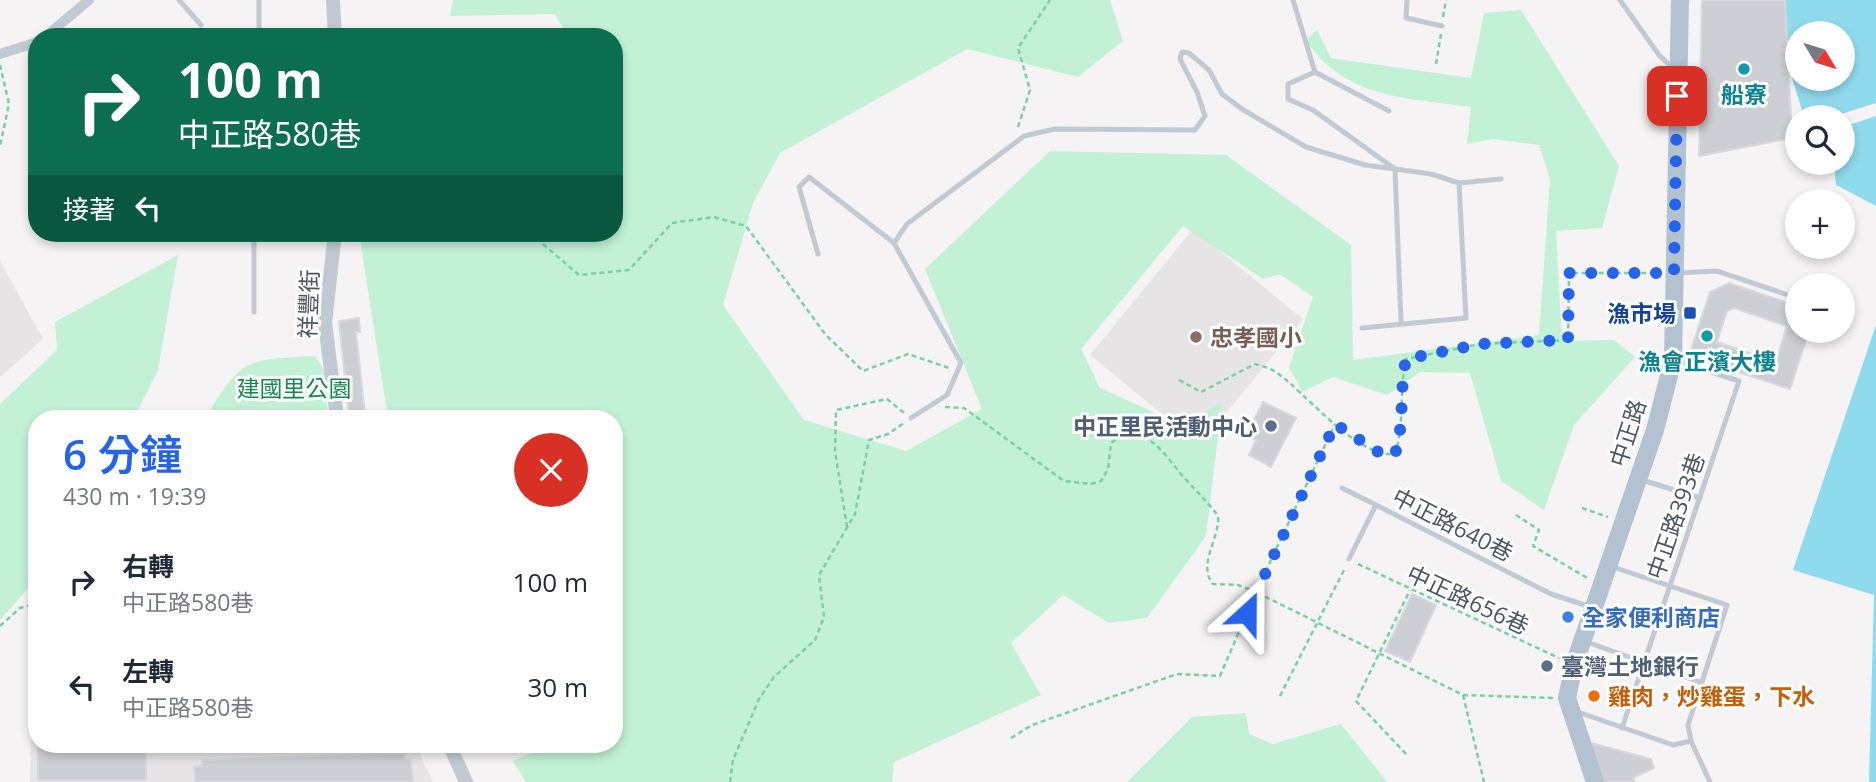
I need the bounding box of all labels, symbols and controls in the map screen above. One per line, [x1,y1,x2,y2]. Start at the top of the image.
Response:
north arrow [1785,21,1855,91]
map controls [1785,21,1855,343]
text: 100 m [178,46,323,112]
icon: right [63,56,154,147]
marker: 船寮 [1736,61,1752,77]
pin [1647,66,1707,126]
icon: arrive [1658,77,1696,115]
place label: 船寮 [1721,78,1767,110]
button: search [1785,105,1855,175]
text: 中正路580巷 [178,112,361,155]
icon: left [129,189,167,227]
button: + [1785,189,1855,259]
text: 接著 [63,191,115,227]
street label: 祥豐街 [291,269,325,339]
button: − [1785,273,1855,343]
place label: 漁市場 [1607,297,1676,329]
marker: 漁市場 [1682,305,1698,321]
place label: 忠孝國小 [1210,321,1302,353]
marker: 漁會正濱大樓 [1699,328,1715,344]
marker: 忠孝國小 [1188,329,1204,345]
place label: 漁會正濱大樓 [1638,345,1776,377]
park label: 建國里公園 [237,372,352,404]
street label: 中正路 [1601,395,1653,471]
place label: 中正里民活動中心 [1073,410,1257,442]
marker: 中正里民活動中心 [1263,418,1279,434]
text: 6 分鐘 [63,425,182,482]
button: close [514,433,588,507]
street label: 中正路393巷 [1638,449,1712,583]
text: 430 m · 19:39 [63,480,206,512]
street label: 中正路640巷 [1387,480,1519,568]
text: 右轉 [122,548,174,584]
street label: 中正路656巷 [1402,557,1534,641]
icon: right [63,563,101,601]
text: 100 m [513,564,588,600]
position arrow [1210,576,1284,650]
text: 中正路580巷 [122,586,253,618]
place label: 全家便利商店 [1582,601,1720,633]
marker: 全家便利商店 [1560,609,1576,625]
place label: 臺灣土地銀行 [1561,650,1699,682]
text: 左轉 [122,653,174,689]
marker: 臺灣土地銀行 [1539,658,1555,674]
icon: left [63,668,101,706]
text: 30 m [527,669,588,705]
place label: 雞肉，炒雞蛋，下水 [1608,680,1815,712]
marker: 雞肉，炒雞蛋，下水 [1586,688,1602,704]
text: 中正路580巷 [122,691,253,723]

